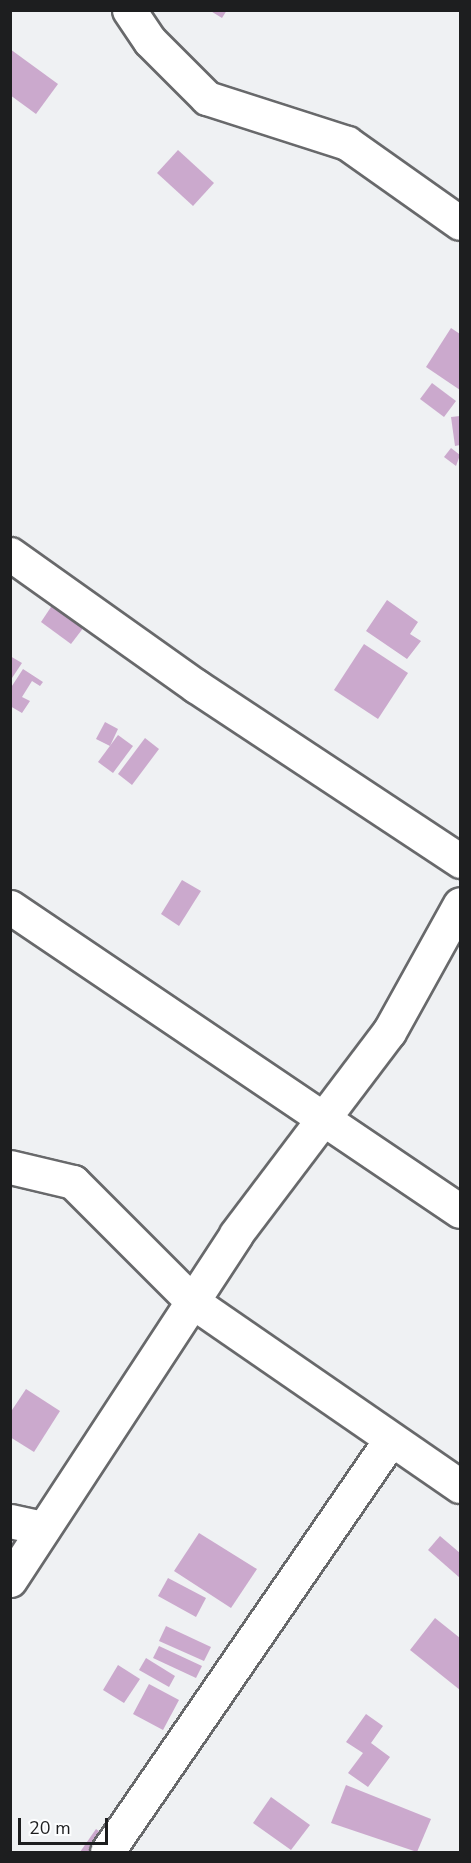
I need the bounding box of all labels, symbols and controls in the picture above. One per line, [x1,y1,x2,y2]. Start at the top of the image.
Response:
scale bar [21,1806,111,1844]
text: 20 m [29,1816,71,1840]

